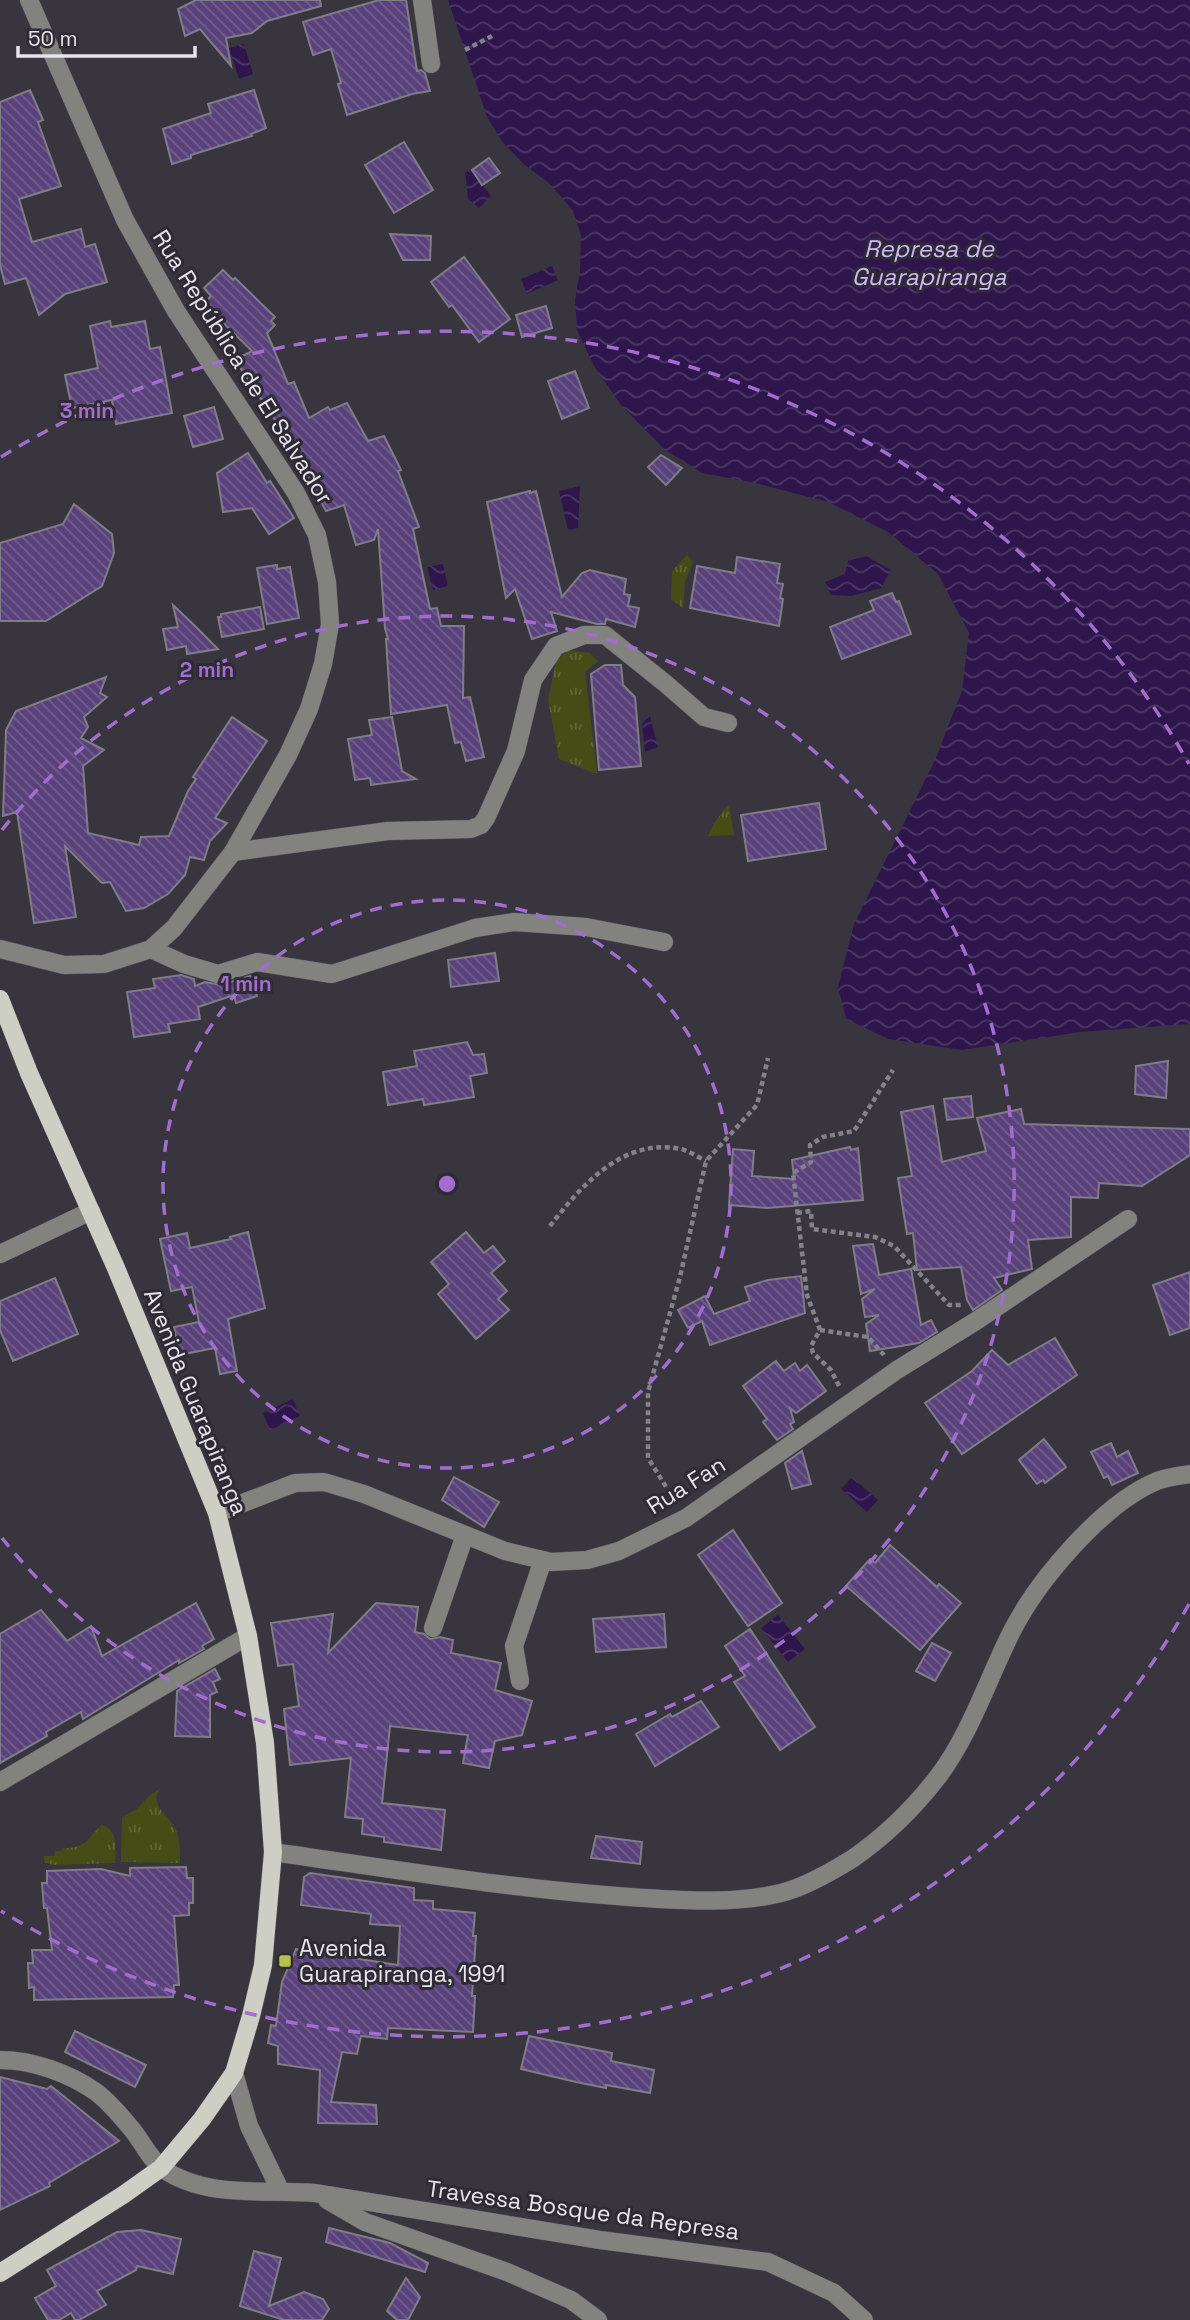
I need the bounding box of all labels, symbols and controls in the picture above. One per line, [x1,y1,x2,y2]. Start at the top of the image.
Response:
scale bar [18,14,194,58]
text: 50 m [28,25,78,52]
street label: Rua República de El Salvador [146,224,340,510]
water label: Represa de Guarapiranga [852,233,1006,292]
text: 3 min [60,397,114,424]
text: 2 min [180,656,234,683]
text: 1 min [220,970,272,997]
centre of rings [435,1172,459,1196]
street label: Avenida Guarapiranga [137,1284,255,1520]
street label: Rua Fan [641,1449,731,1521]
place label: Avenida Guarapiranga, 1991 [299,1933,505,1989]
marker: Avenida Guarapiranga, 1991 [277,1953,293,1969]
street label: Travessa Bosque da Represa [425,2173,741,2247]

